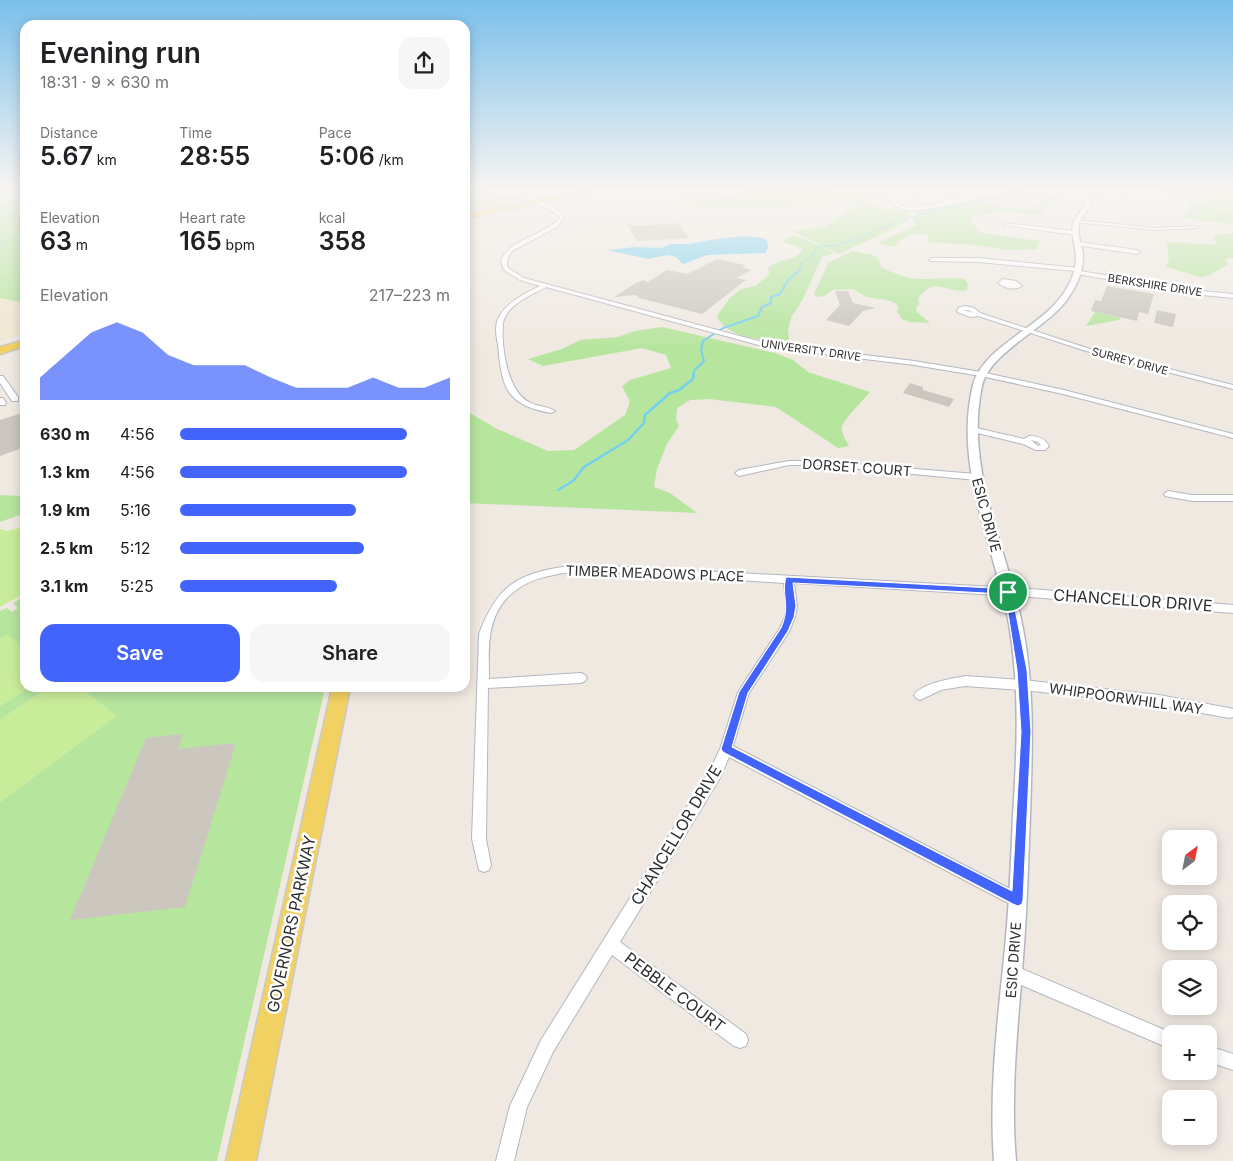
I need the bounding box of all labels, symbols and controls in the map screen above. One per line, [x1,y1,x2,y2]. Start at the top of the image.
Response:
text: Evening run [40,36,201,70]
button: share [398,37,450,89]
text: 18:31 · 9 × 630 m [40,72,169,92]
text: Distance [40,124,98,141]
text: Time [179,124,212,141]
text: Pace [319,124,352,141]
text: 5.67 [40,141,93,171]
text: 28:55 [179,141,250,171]
text: 5:06 [319,141,375,171]
text: km [93,151,117,168]
text: /km [375,151,404,168]
text: Elevation [40,209,100,226]
text: Heart rate [179,209,246,226]
text: kcal [319,209,345,226]
text: 63 [40,226,72,256]
text: 165 [179,226,222,256]
text: 358 [319,226,366,256]
text: m [72,236,88,253]
text: bpm [222,236,255,253]
street label: BERKSHIRE DRIVE [1107,271,1203,299]
text: Elevation [40,285,109,305]
text: 217–223 m [369,285,450,305]
street label: UNIVERSITY DRIVE [760,336,862,364]
street label: SURREY DRIVE [1090,344,1170,378]
text: 630 m [40,424,90,444]
text: 4:56 [120,424,155,444]
street label: DORSET COURT [802,455,912,479]
text: 1.3 km [40,462,90,482]
text: 4:56 [120,462,155,482]
street label: ESIC DRIVE [969,476,1005,554]
text: 1.9 km [40,500,90,520]
text: 5:16 [120,500,151,520]
text: 2.5 km [40,538,93,558]
text: 5:12 [120,538,151,558]
street label: TIMBER MEADOWS PLACE [565,561,745,585]
pin [987,571,1029,613]
text: 3.1 km [40,576,88,596]
text: 5:25 [120,576,154,596]
icon: arrive [994,578,1022,606]
street label: CHANCELLOR DRIVE [1053,584,1213,616]
button: Save [40,624,240,682]
button: Share [250,624,450,682]
street label: WHIPPOORWHILL WAY [1048,679,1204,717]
street label: CHANCELLOR DRIVE [626,762,726,908]
north arrow [1162,830,1218,885]
map controls [1162,830,1217,1145]
street label: GOVERNORS PARKWAY [262,833,320,1014]
button: locate [1162,895,1217,950]
street label: ESIC DRIVE [1002,921,1024,999]
street label: PEBBLE COURT [621,948,729,1036]
button: layers [1162,960,1217,1015]
button: + [1162,1025,1217,1080]
button: − [1162,1090,1217,1145]

